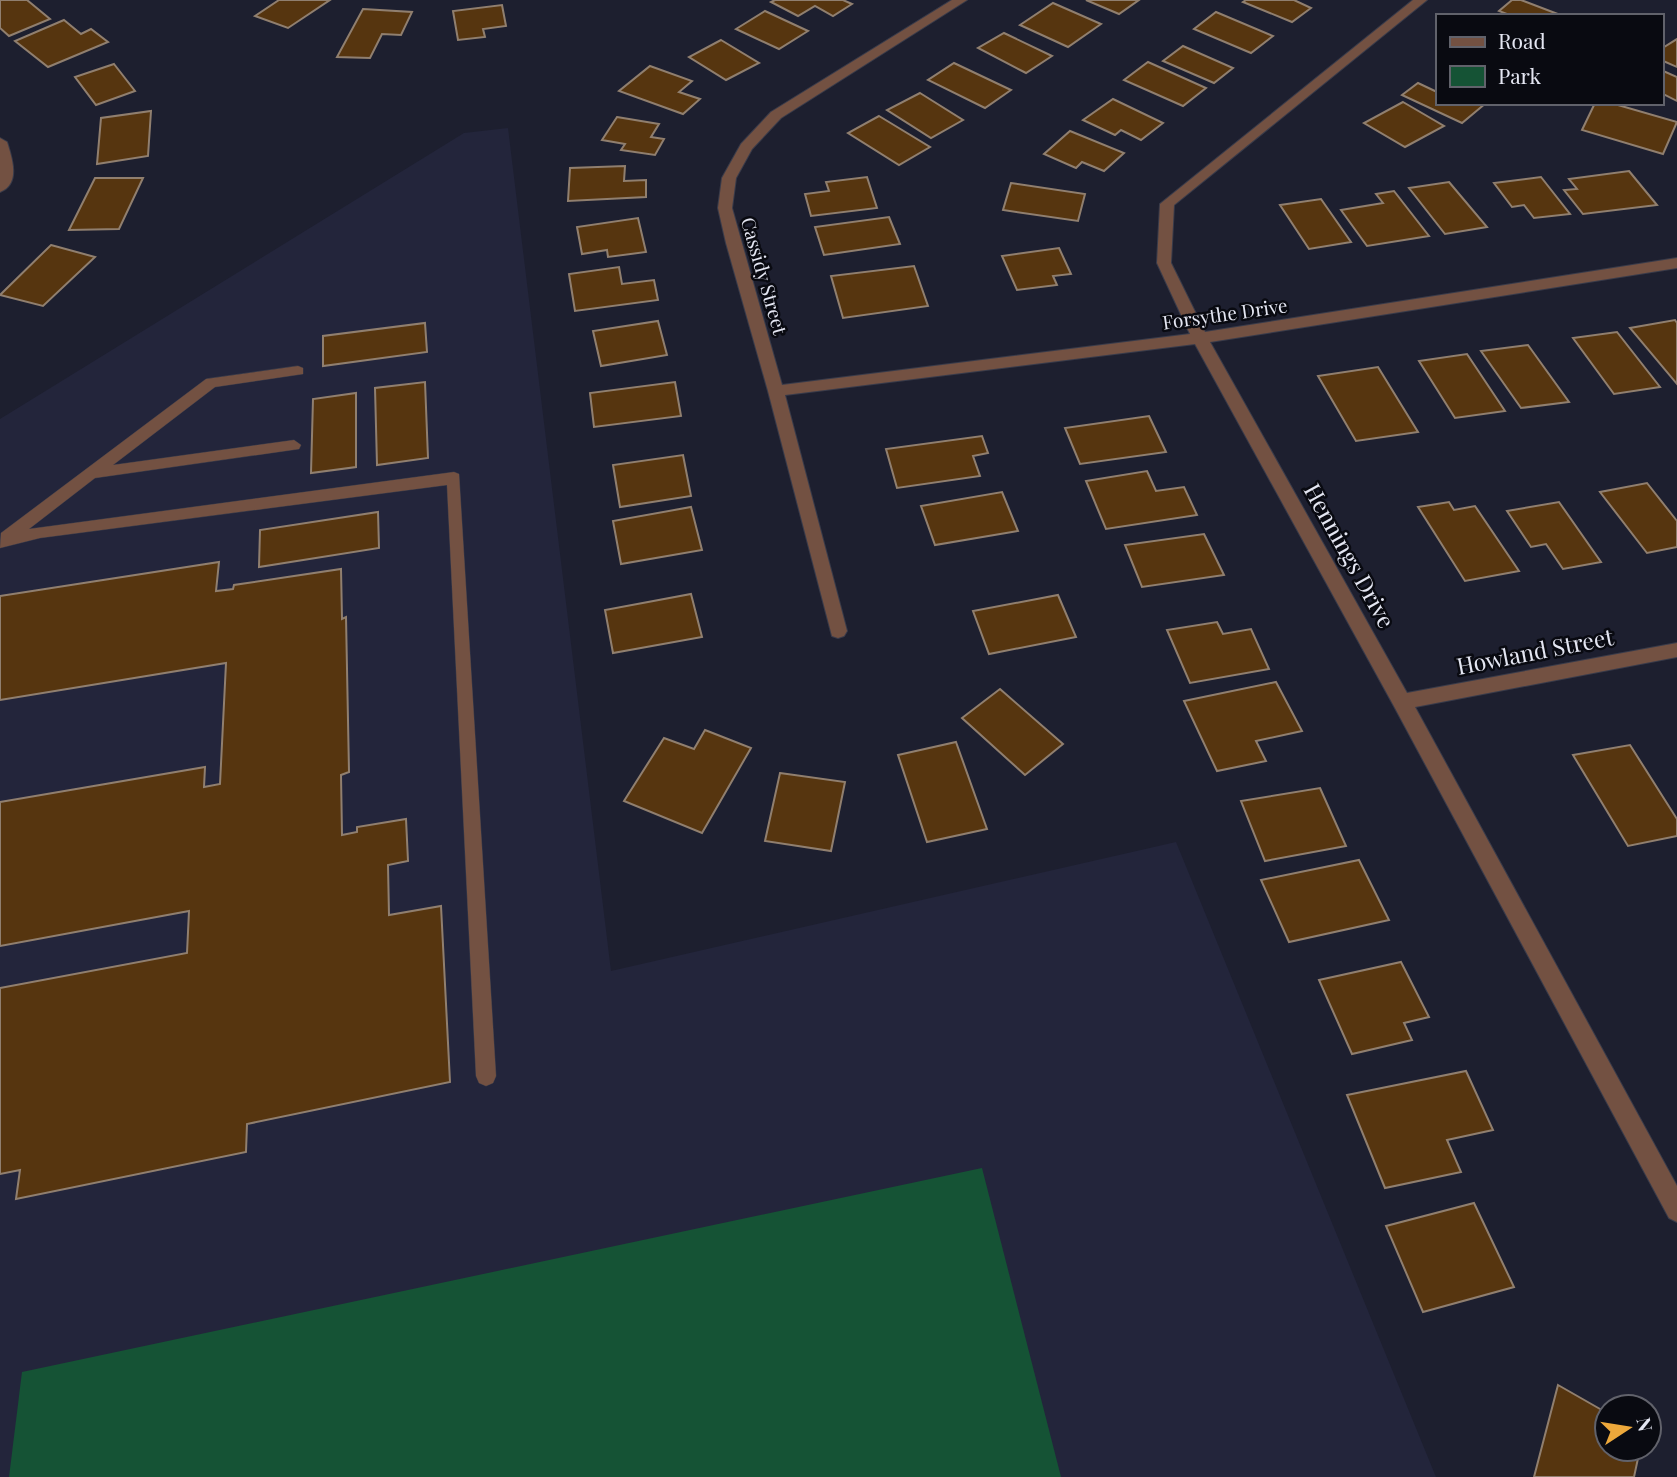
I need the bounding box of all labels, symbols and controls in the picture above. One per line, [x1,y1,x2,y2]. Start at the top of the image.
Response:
legend [1436,14,1663,105]
text: Road [1498,26,1546,54]
text: Park [1498,61,1542,89]
street label: Cassidy Street [736,214,794,338]
street label: Forsythe Drive [1161,291,1289,335]
street label: Hennings Drive [1298,478,1403,633]
street label: Howland Street [1454,620,1617,681]
north arrow [1593,1393,1663,1463]
text: N [1631,1415,1660,1434]

